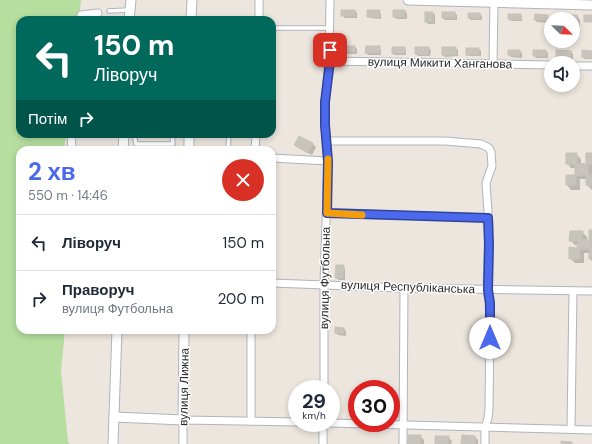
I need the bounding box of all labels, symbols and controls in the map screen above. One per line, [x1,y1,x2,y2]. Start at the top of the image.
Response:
north arrow [544,12,580,48]
map controls [544,12,580,92]
text: 150 m [94,27,174,64]
icon: left [28,32,80,84]
pin [313,33,347,67]
icon: arrive [319,39,341,61]
street label: вулиця Микити Ханганова [368,54,513,72]
button: sound [544,56,580,92]
text: Ліворуч [94,63,157,87]
icon: right [75,108,97,130]
text: Потім [28,109,67,129]
text: 2 хв [28,156,76,187]
button: close [222,159,264,201]
text: 550 m · 14:46 [28,187,108,204]
street label: вулиця Футбольна [316,226,334,329]
icon: left [28,232,50,254]
text: Ліворуч [62,233,121,253]
text: 150 m [223,233,264,253]
street label: вулиця Республіканська [341,277,476,297]
text: Праворуч [62,280,135,300]
icon: right [28,288,50,310]
text: 200 m [218,289,264,309]
text: вулиця Футбольна [62,300,173,317]
position arrow [469,317,511,359]
street label: вулиця Лижна [175,348,193,426]
speed limit sign: 30 [348,380,400,432]
text: 29 [302,388,326,414]
text: km/h [302,409,326,422]

